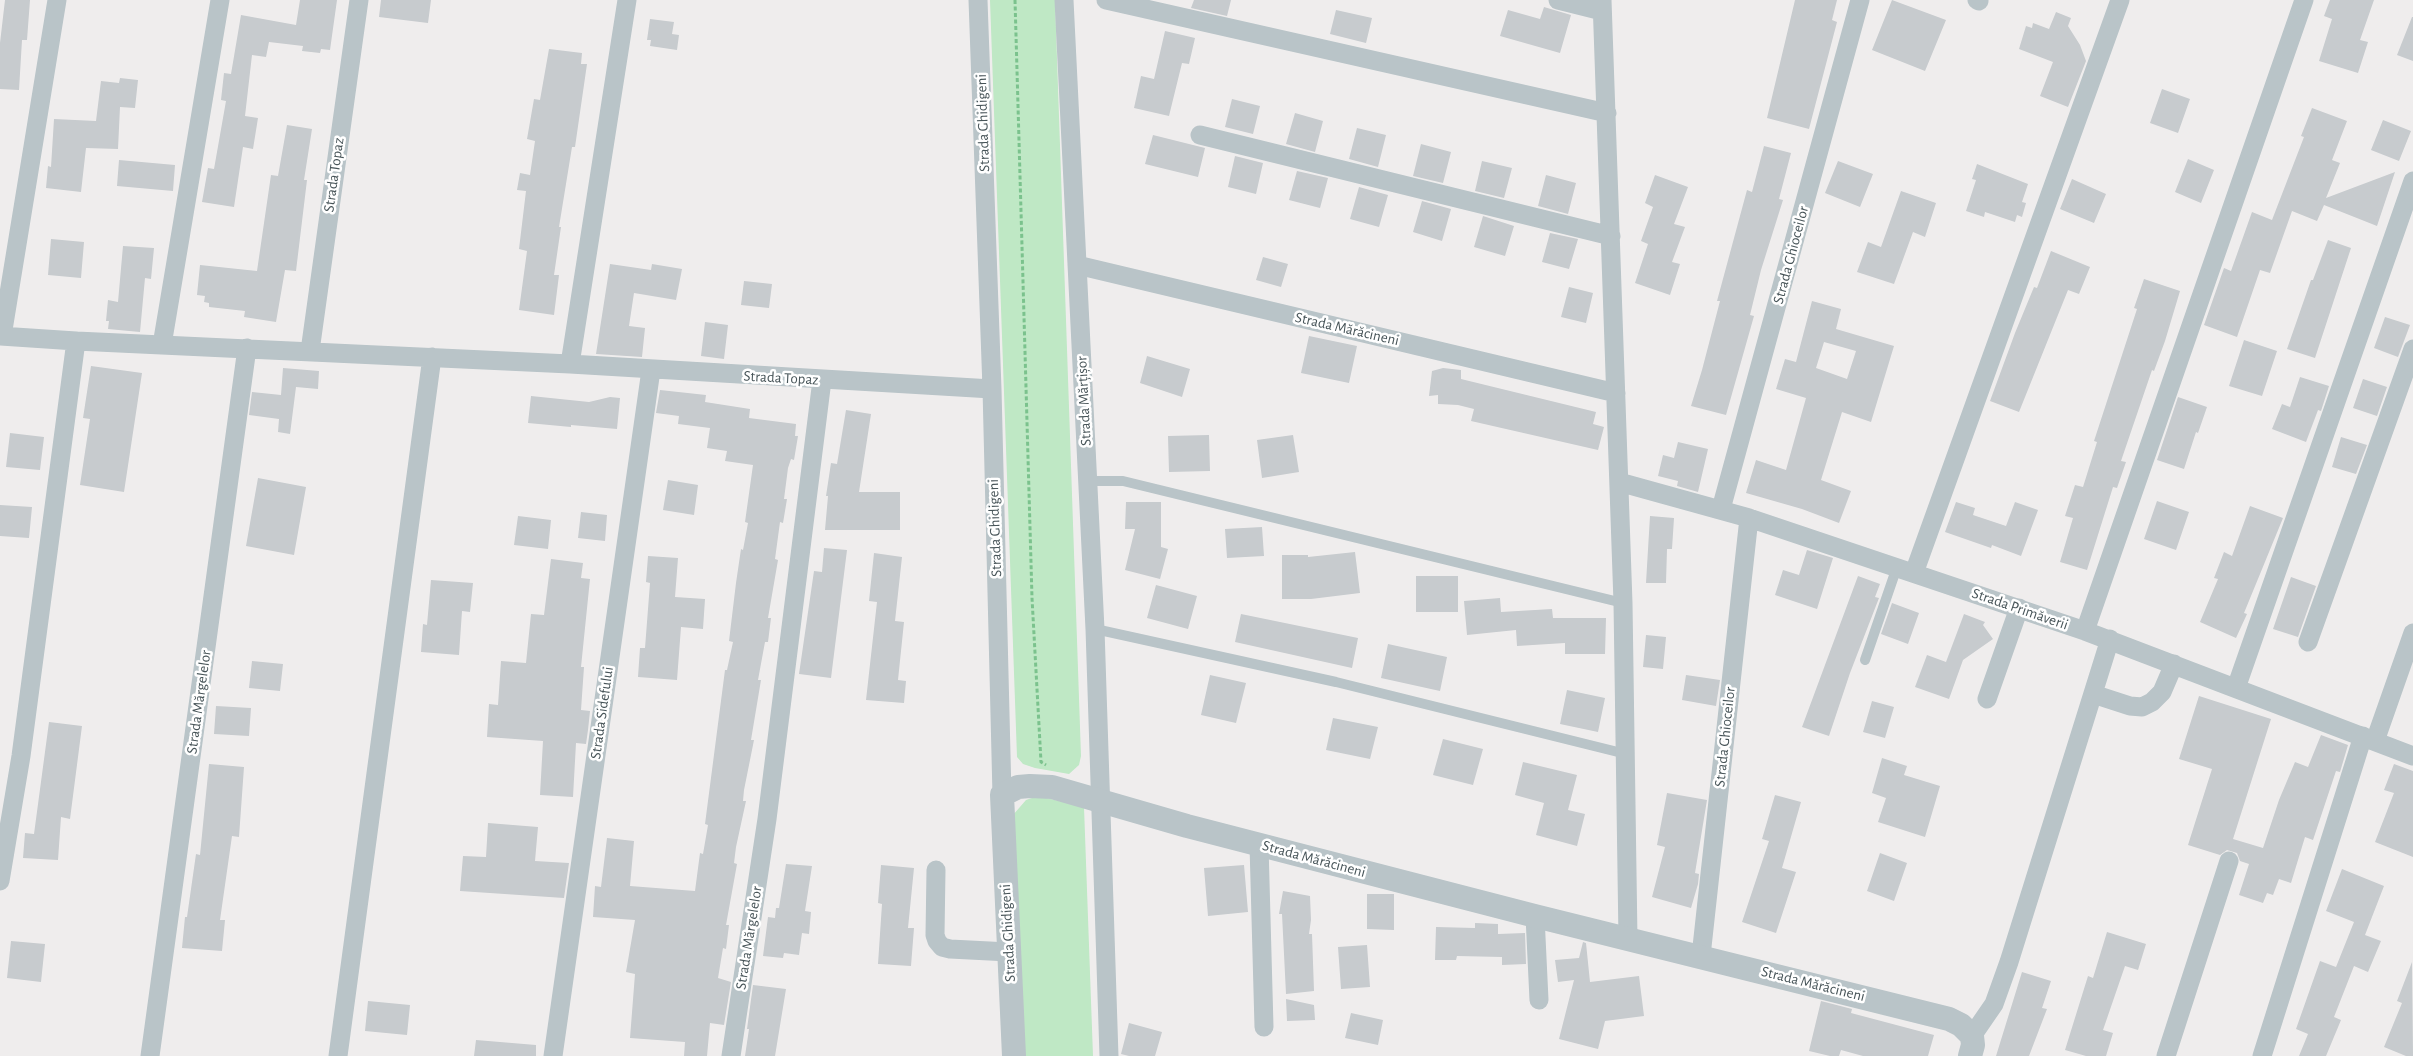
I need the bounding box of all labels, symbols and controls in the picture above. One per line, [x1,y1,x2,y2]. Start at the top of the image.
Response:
street label: Strada Ghidigeni [972,74,994,172]
street label: Strada Topaz [320,137,348,213]
street label: Strada Ghioceilor [1769,204,1813,306]
street label: Strada Mărăcineni [1293,308,1401,350]
street label: Strada Mărțișor [1073,356,1095,446]
street label: Strada Topaz [743,367,819,389]
street label: Strada Ghidigeni [984,479,1006,577]
street label: Strada Primăverii [1970,584,2070,634]
street label: Strada Mărgelelor [183,649,215,755]
street label: Strada Sidefului [587,666,617,760]
street label: Strada Ghioceilor [1711,686,1739,788]
street label: Strada Mărăcineni [1260,837,1368,881]
street label: Strada Ghidigeni [996,884,1020,982]
street label: Strada Mărgelelor [732,885,766,991]
street label: Strada Mărăcineni [1759,962,1867,1006]

